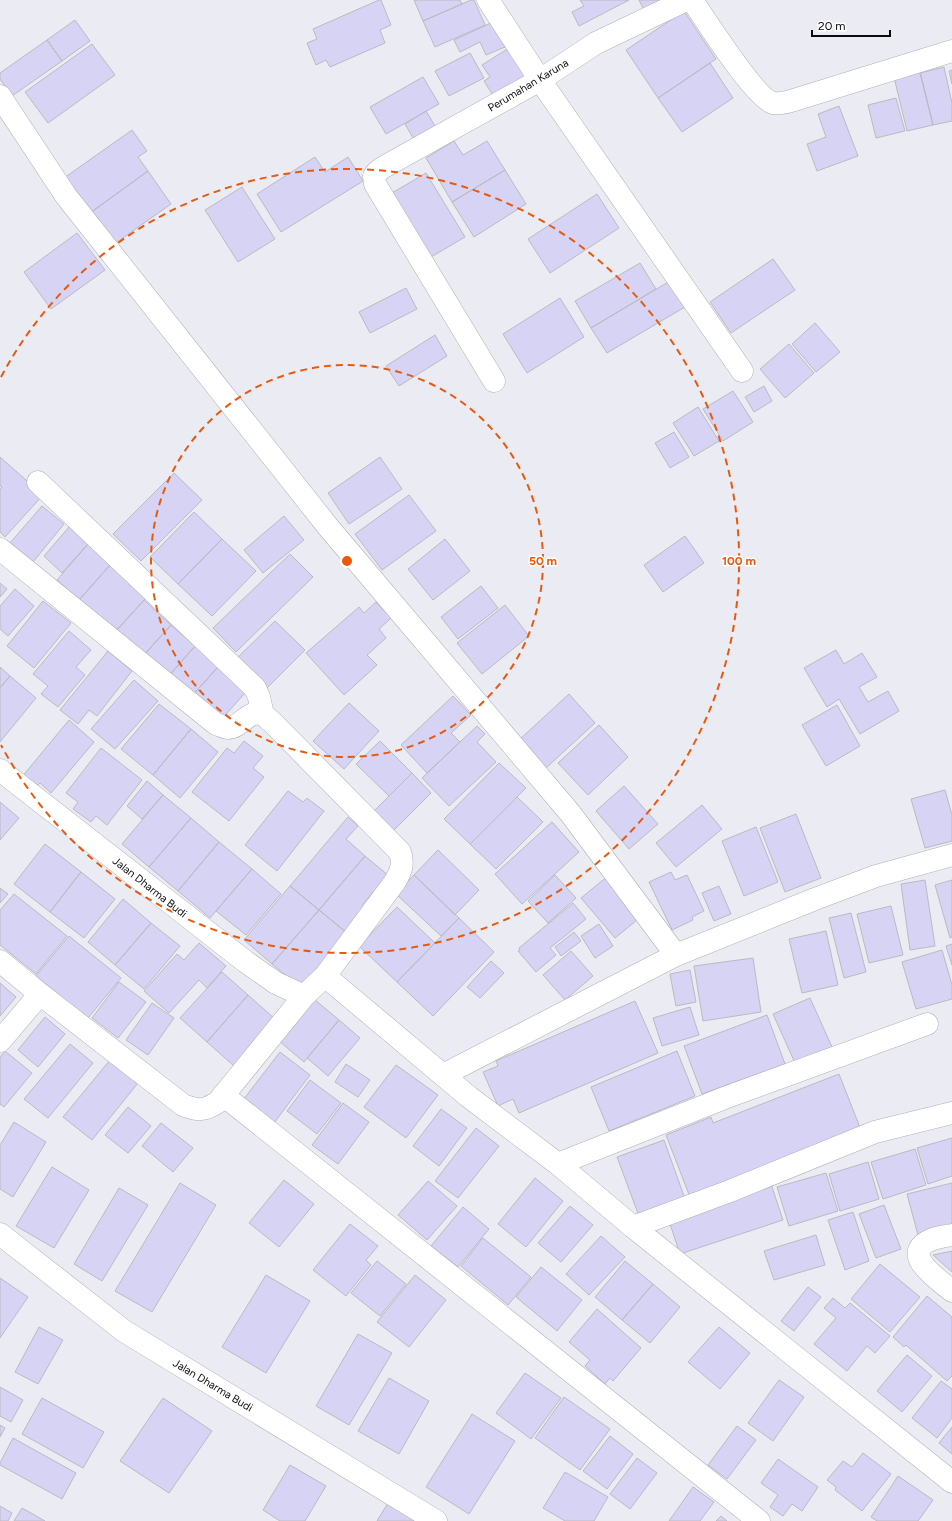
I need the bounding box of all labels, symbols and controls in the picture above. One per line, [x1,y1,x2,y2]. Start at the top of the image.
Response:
scale bar [812,12,890,38]
text: 20 m [818,19,846,33]
street label: Perumahan Karuna [486,56,571,115]
centre of rings [340,554,354,568]
text: 50 m [529,554,557,568]
text: 100 m [722,554,756,568]
street label: Jalan Dharma Budi [110,854,189,920]
street label: Jalan Dharma Budi [171,1356,255,1414]

